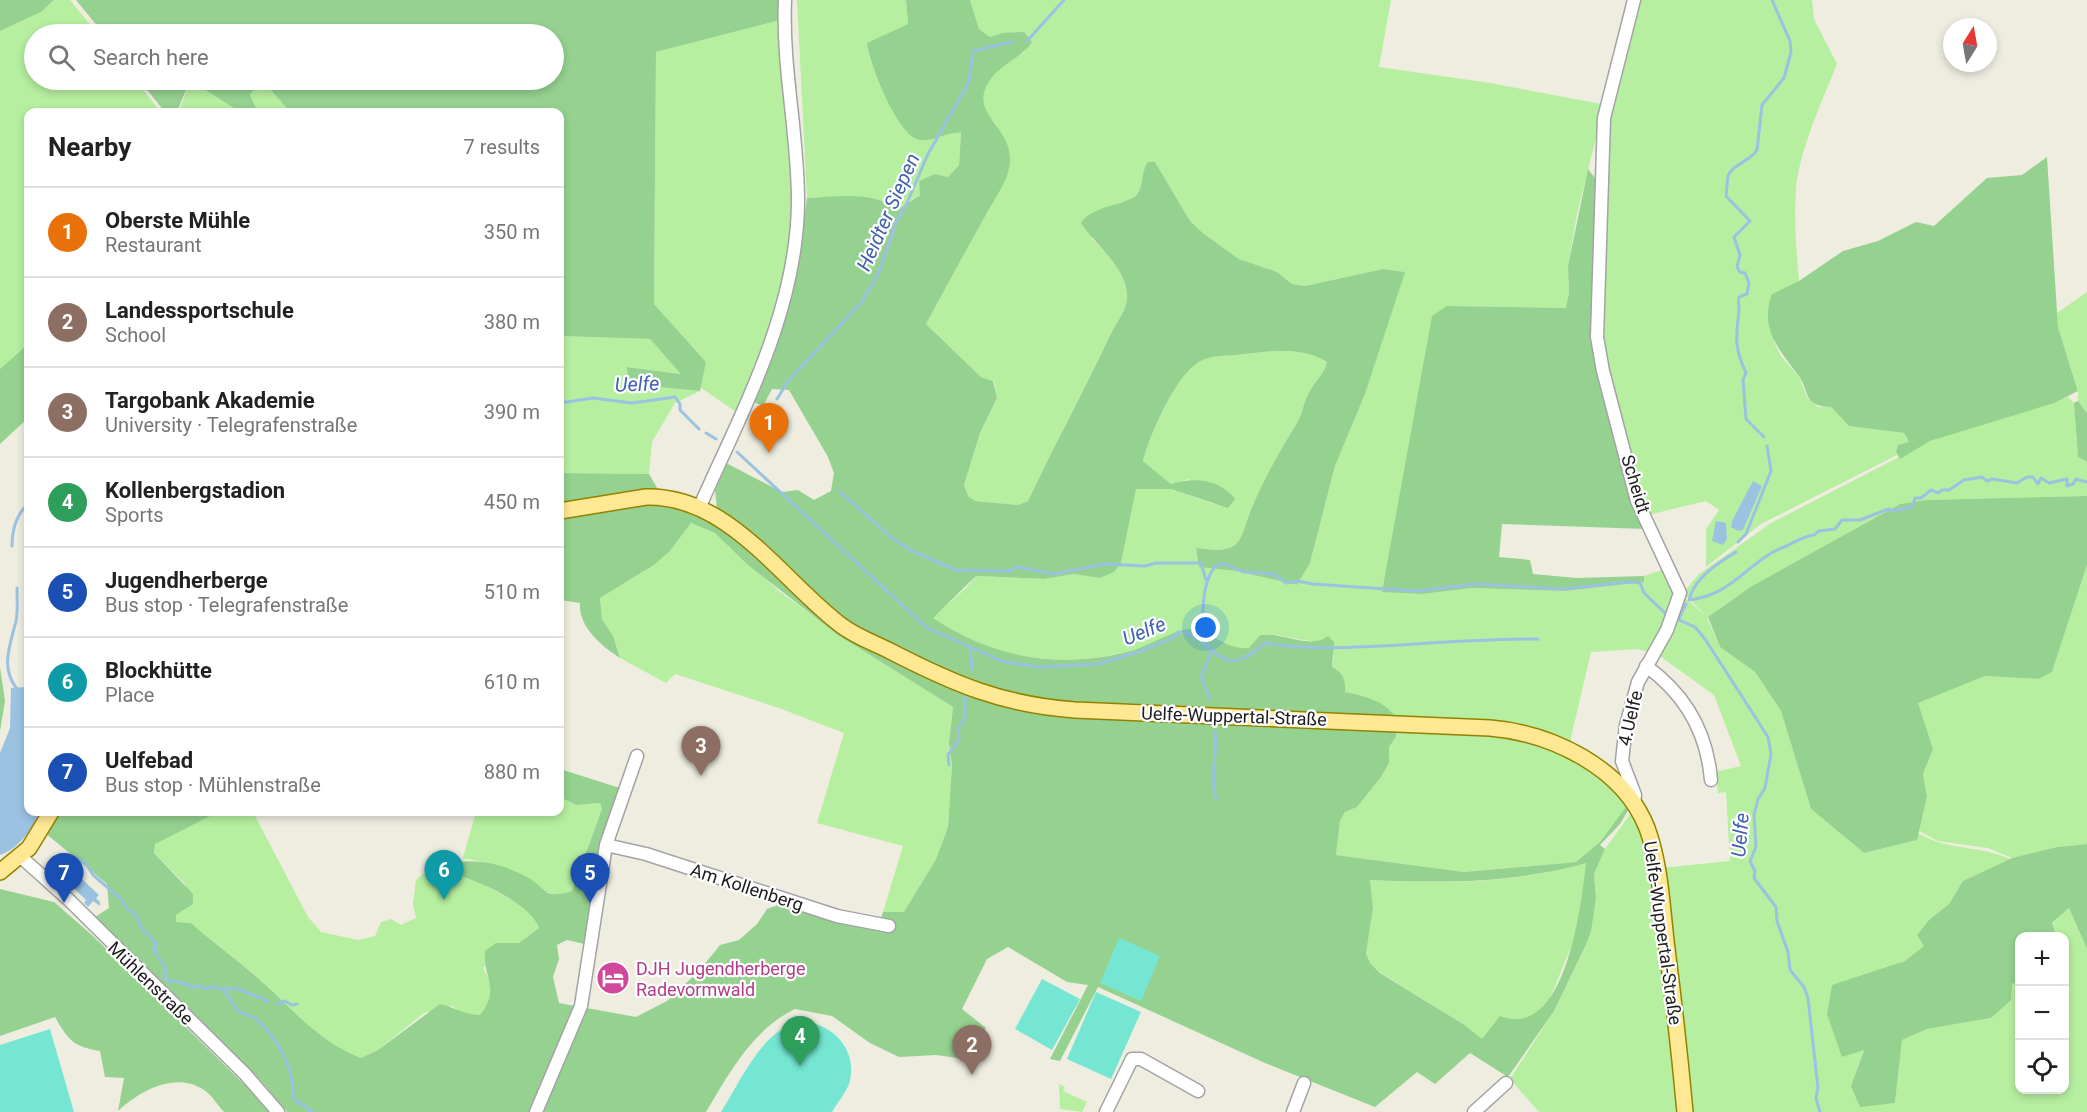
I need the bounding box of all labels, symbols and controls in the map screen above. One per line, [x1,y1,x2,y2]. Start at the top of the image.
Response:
north arrow [1943,18,1997,72]
search box [24,24,564,90]
icon: search [45,41,78,74]
text: Search here [93,45,209,70]
text: Nearby [48,132,131,162]
text: 7 results [464,135,540,159]
water label: Heidter Siepen [851,149,925,275]
text: Oberste Mühle [105,208,250,233]
text: 1 [62,220,73,244]
text: 350 m [484,220,540,244]
text: Restaurant [105,233,202,257]
text: Landessportschule [105,298,294,323]
text: 2 [62,310,73,334]
text: 380 m [484,310,540,334]
text: School [105,323,166,347]
water label: Uelfe [614,371,660,397]
text: Targobank Akademie [105,388,315,413]
text: 3 [62,400,73,424]
text: 390 m [484,400,540,424]
pin: 1 [750,404,788,453]
text: University · Telegrafenstraße [105,413,357,437]
street label: Scheidt [1617,452,1655,516]
text: Kollenbergstadion [105,478,285,503]
text: 4 [62,490,73,514]
text: 450 m [484,490,540,514]
text: Sports [105,503,164,527]
text: Jugendherberge [105,568,268,593]
text: 5 [62,580,73,604]
text: 510 m [484,580,540,604]
text: Bus stop · Telegrafenstraße [105,593,348,617]
water label: Uelfe [1119,612,1169,650]
your location [1191,613,1220,642]
text: Blockhütte [105,658,212,683]
text: 6 [62,670,73,694]
text: 610 m [484,670,540,694]
text: Place [105,683,154,707]
street label: 4.Uelfe [1613,688,1647,748]
street label: Uelfe-Wuppertal-Straße [1141,702,1327,730]
pin: 3 [682,726,720,776]
text: Uelfebad [105,748,193,773]
text: 7 [62,760,73,784]
text: 880 m [484,760,540,784]
text: Bus stop · Mühlenstraße [105,773,321,797]
water label: Uelfe [1726,812,1754,858]
street label: Uelfe-Wuppertal-Straße [1640,840,1686,1026]
pin: 6 [424,850,464,900]
pin: 7 [44,854,84,903]
pin: 5 [570,854,610,903]
street label: Am Kollenberg [688,859,806,915]
map controls [2015,932,2069,1094]
button: + [2015,932,2069,986]
street label: Mühlenstraße [104,937,198,1029]
place label: DJH Jugendherberge Radevormwald [636,958,805,1000]
hotel icon: DJH Jugendherberge Radevormwald [595,960,631,996]
button: − [2015,986,2069,1040]
pin: 4 [780,1016,820,1066]
pin: 2 [952,1026,992,1075]
button: locate [2015,1040,2069,1094]

